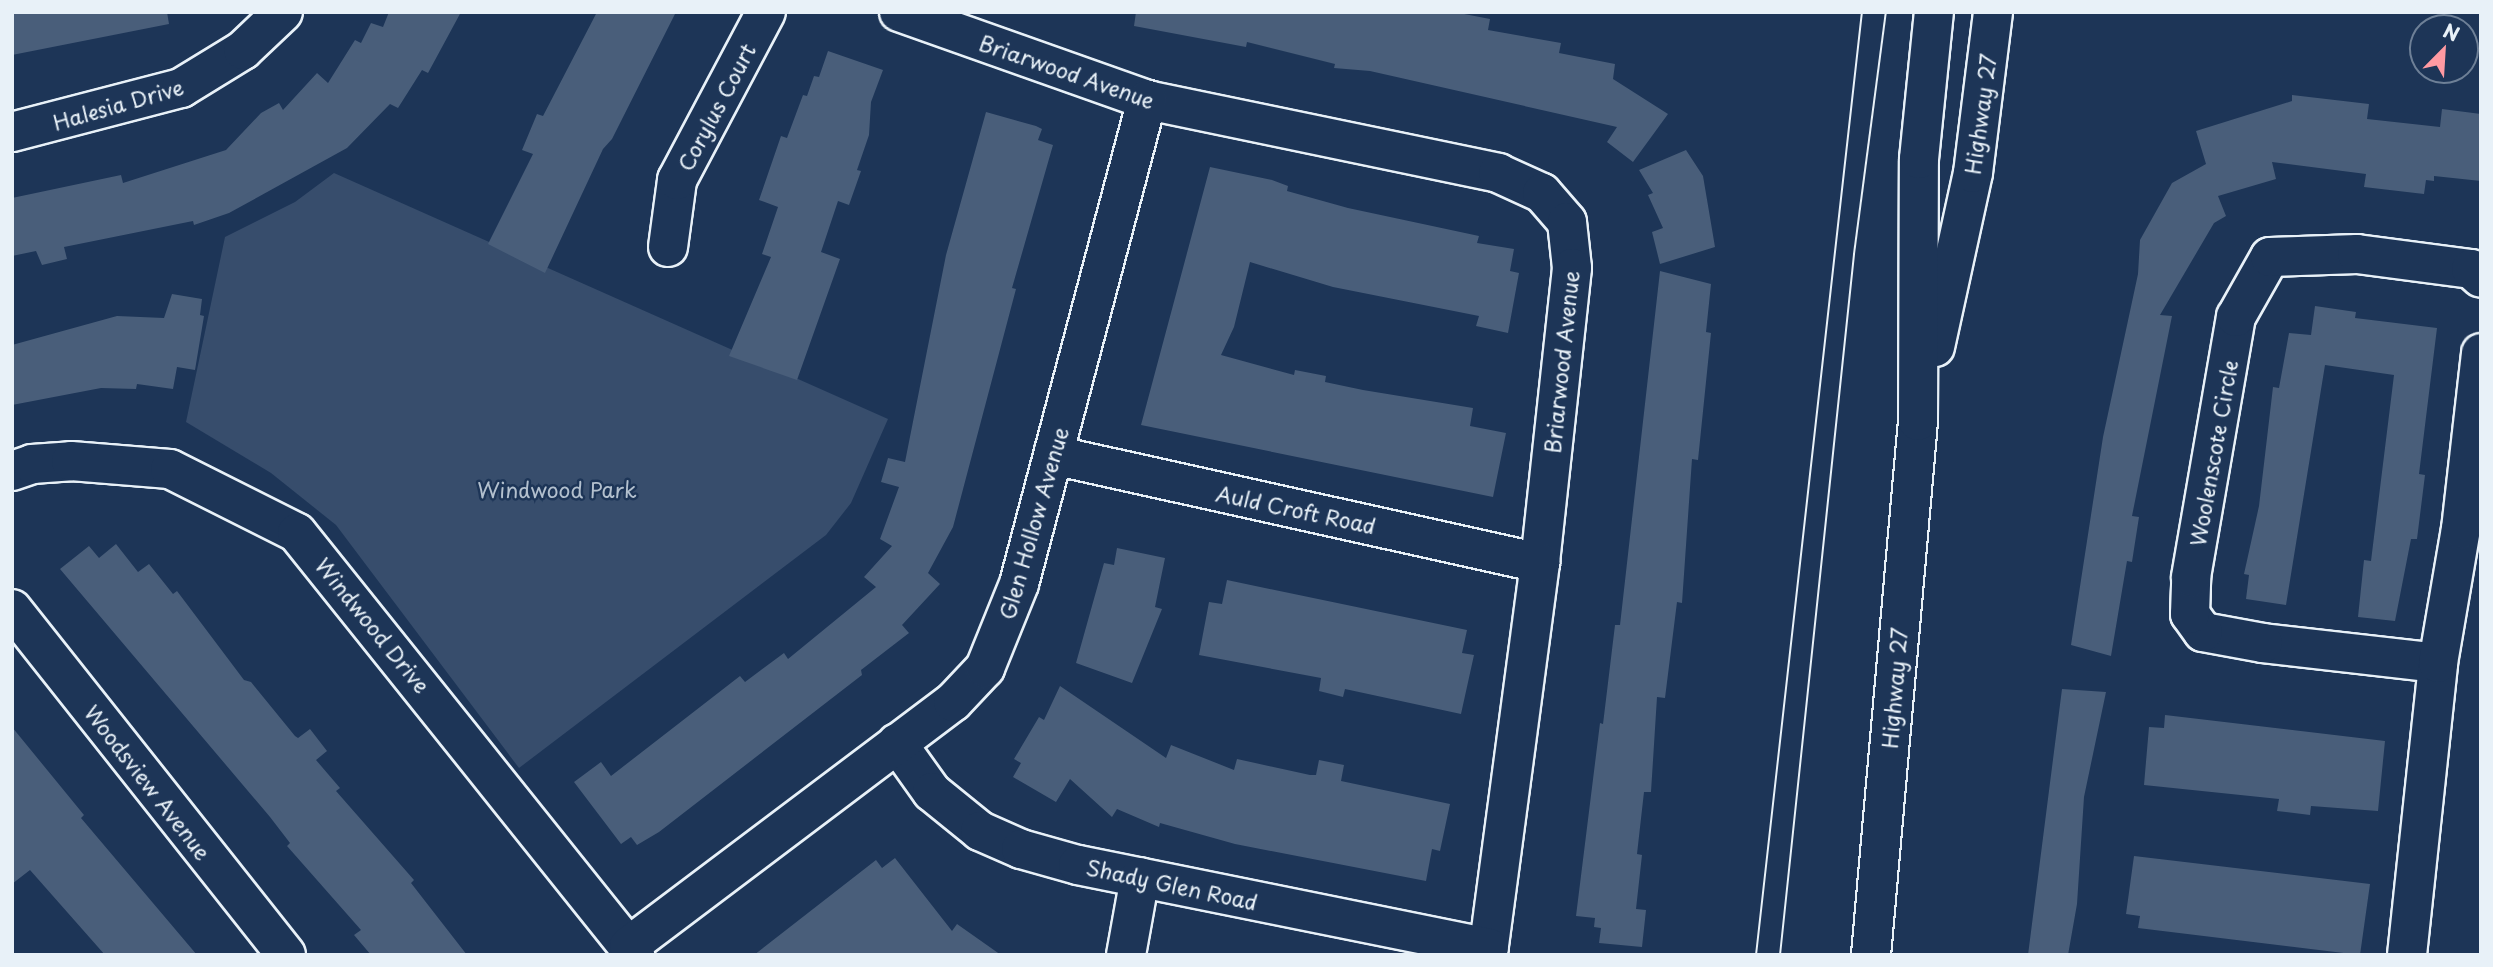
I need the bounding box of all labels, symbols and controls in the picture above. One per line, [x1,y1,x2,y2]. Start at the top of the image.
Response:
north arrow [2409,14,2479,84]
text: N [2439,16,2464,47]
street label: Briarwood Avenue [976,29,1158,113]
street label: Corylus Court [672,39,760,175]
street label: Highway 27 [1959,52,2001,176]
street label: Halesia Drive [50,73,186,135]
street label: Briarwood Avenue [1539,269,1583,455]
street label: Woolenscote Circle [2184,357,2242,549]
street label: Glen Hollow Avenue [993,423,1073,623]
park label: Windwood Park [477,476,637,502]
street label: Auld Croft Road [1213,480,1379,538]
street label: Windwood Drive [311,553,435,697]
street label: Highway 27 [1876,627,1912,749]
street label: Woodsview Avenue [80,700,216,864]
street label: Shady Glen Road [1084,853,1260,915]

